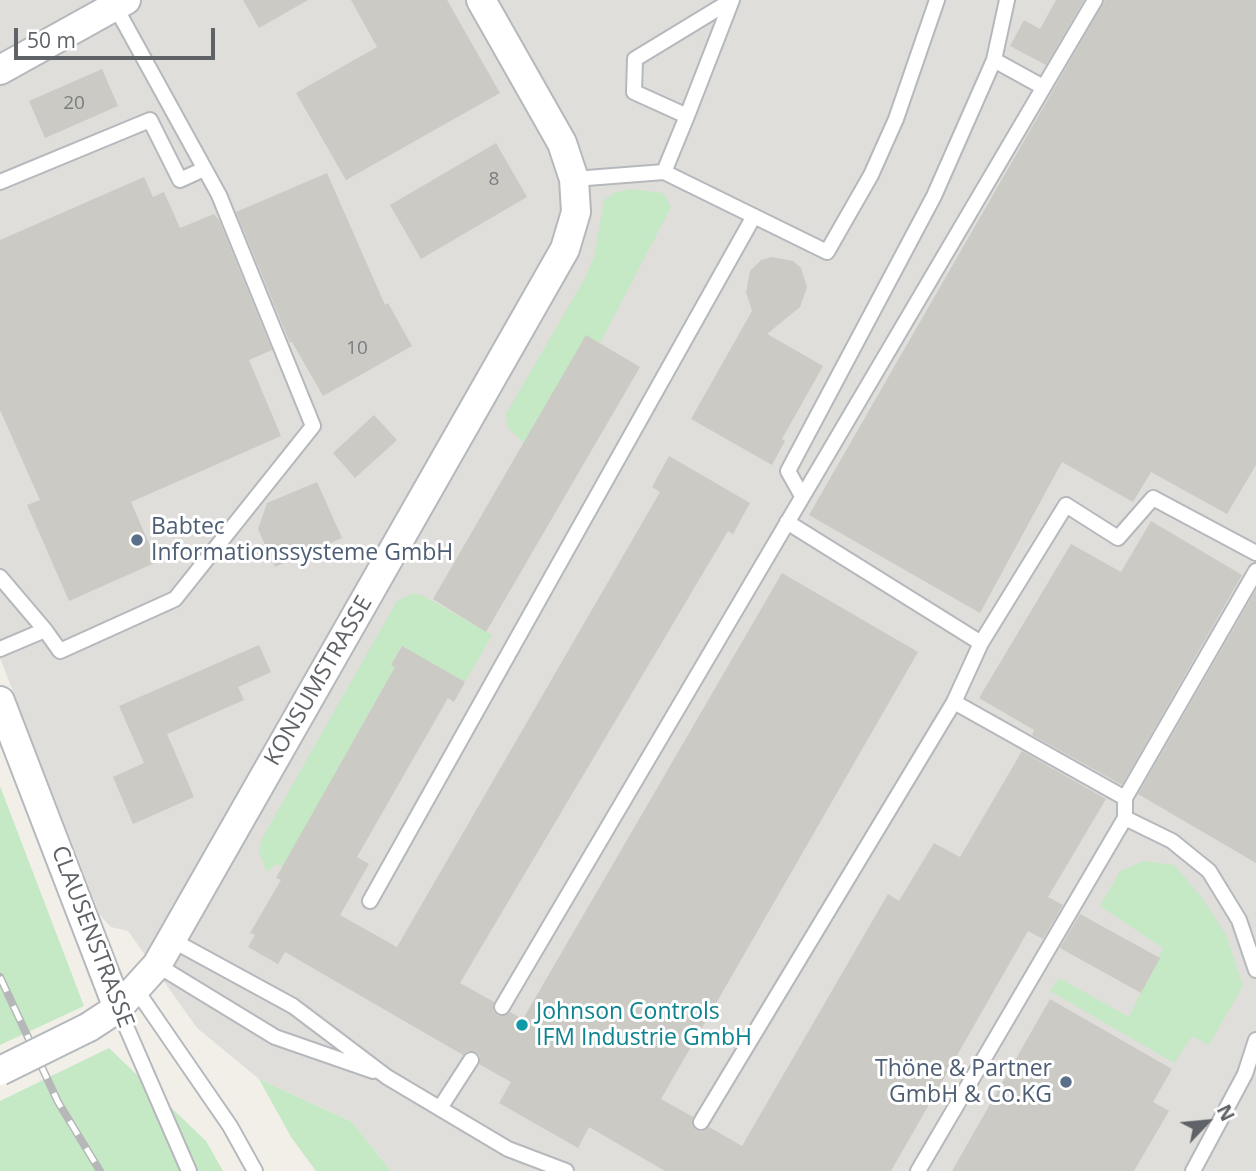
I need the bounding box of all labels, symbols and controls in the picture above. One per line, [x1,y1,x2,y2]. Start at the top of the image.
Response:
scale bar [18,14,219,58]
text: 50 m [27,26,76,54]
house number: 20 [63,93,85,115]
house number: 8 [489,169,499,191]
house number: 10 [346,338,368,360]
place label: Babtec Informationssysteme GmbH [151,513,453,567]
marker: Babtec Informationssysteme GmbH [129,532,145,548]
street label: KONSUMSTRASSE [259,591,379,771]
street label: CLAUSENSTRASSE [45,842,139,1032]
place label: Johnson Controls IFM Industrie GmbH [536,998,752,1052]
marker: Johnson Controls IFM Industrie GmbH [514,1017,530,1033]
place label: Thöne & Partner GmbH & Co.KG [875,1055,1052,1109]
marker: Thöne & Partner GmbH & Co.KG [1058,1074,1074,1090]
north arrow [1172,1087,1242,1157]
text: N [1211,1100,1241,1125]

